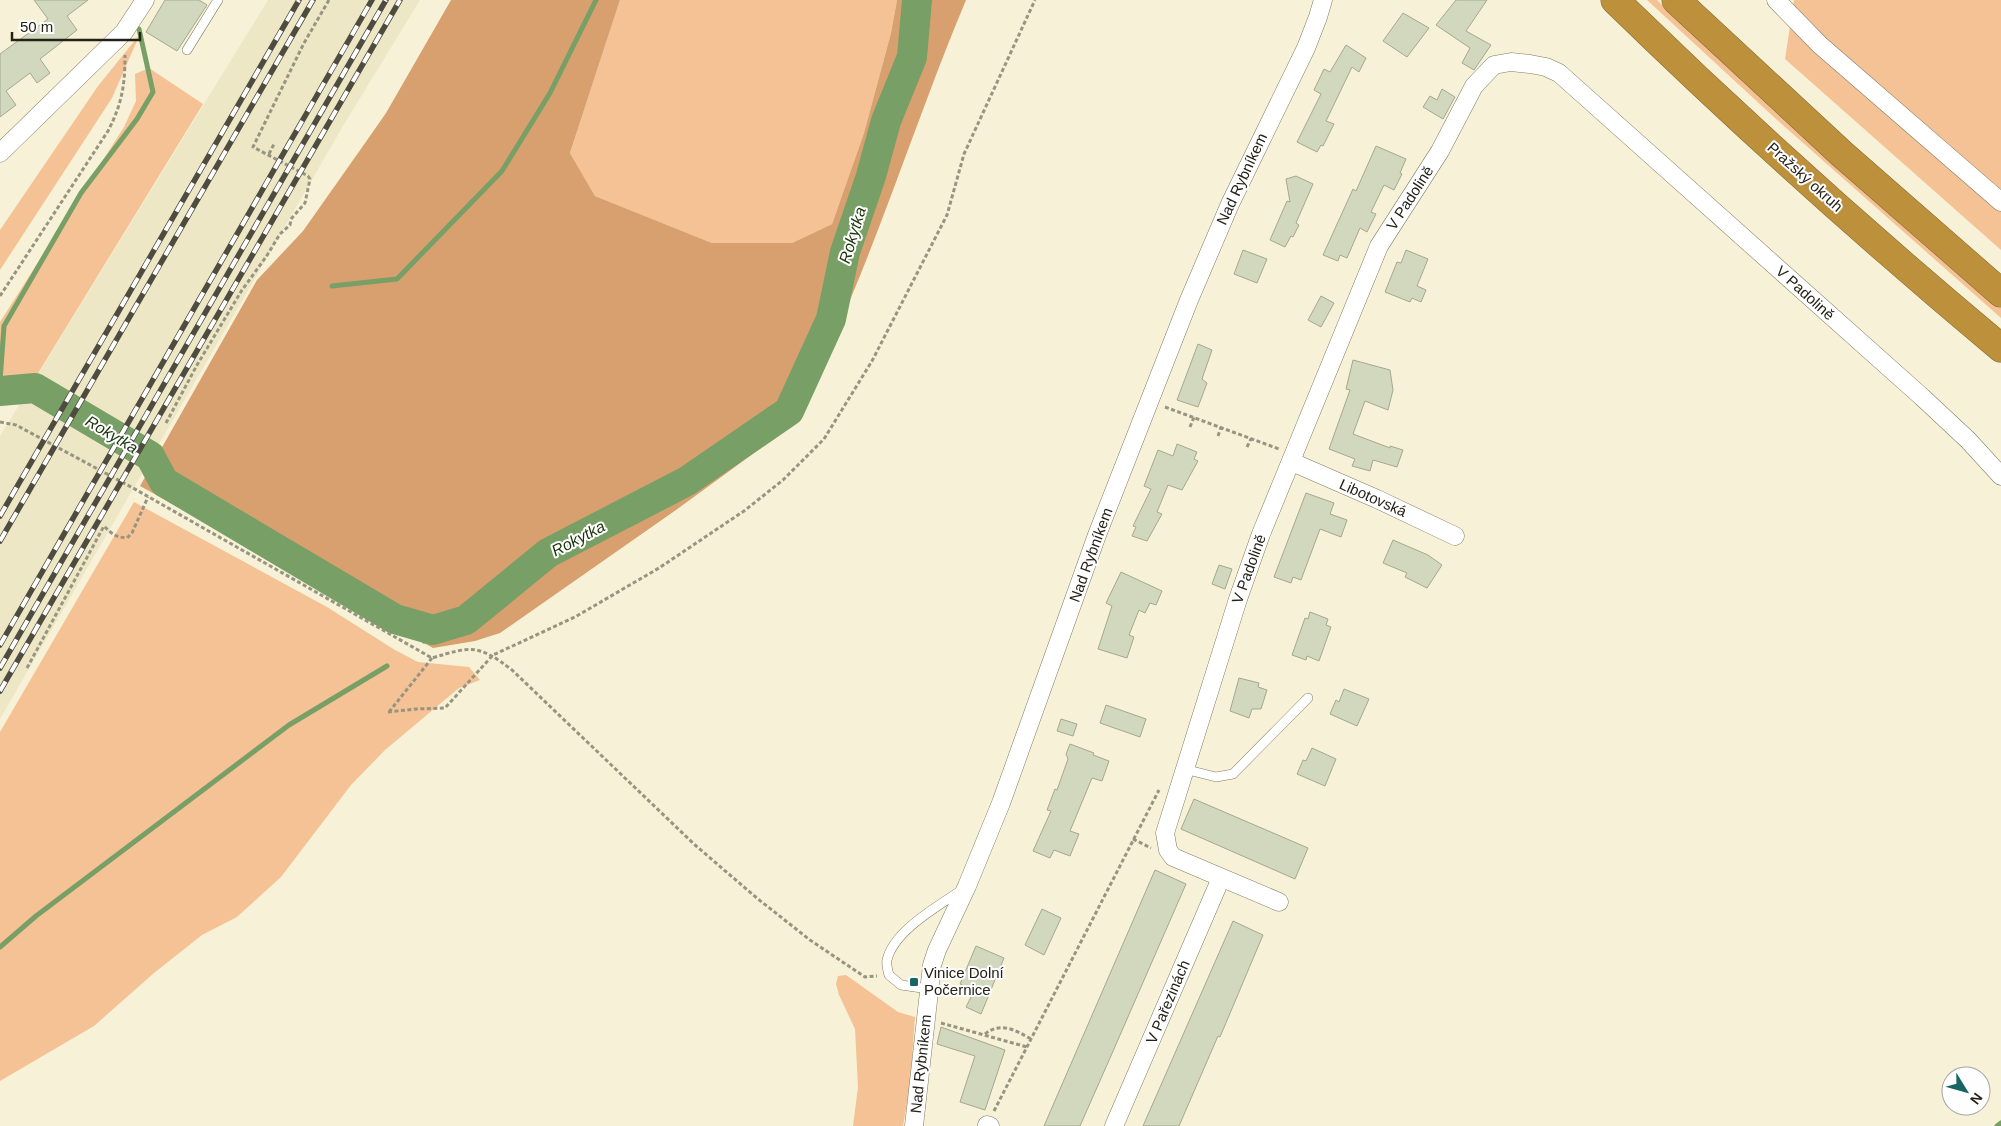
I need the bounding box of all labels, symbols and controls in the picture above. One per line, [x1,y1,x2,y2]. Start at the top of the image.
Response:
scale bar [12,10,140,42]
text: 50 m [20,18,53,35]
street label: Nad Rybníkem [1213,130,1270,227]
street label: Pražský okruh [1764,139,1846,215]
street label: V Padolině [1383,163,1436,233]
water label: Rokytka [836,205,869,265]
street label: V Padolině [1773,262,1838,323]
water label: Rokytka [83,412,141,457]
street label: Libotovská [1337,475,1410,520]
street label: Nad Rybníkem [1066,505,1115,604]
water label: Rokytka [549,517,608,560]
street label: V Padolině [1228,532,1269,606]
street label: V Pařezinách [1142,957,1193,1046]
place label: Vinice Dolní Počernice [924,964,1005,998]
marker: Vinice Dolní Počernice [908,976,920,988]
street label: Nad Rybníkem [907,1014,934,1114]
north arrow [1941,1066,1991,1116]
text: N [1967,1090,1986,1108]

